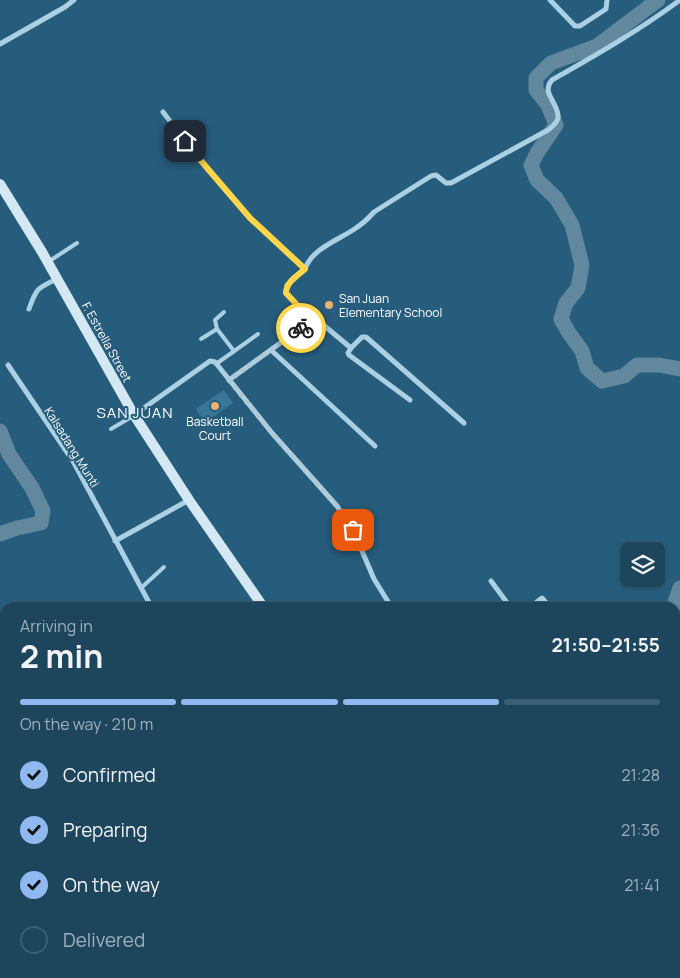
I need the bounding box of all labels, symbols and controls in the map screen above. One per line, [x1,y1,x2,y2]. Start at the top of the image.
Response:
pin [164,120,206,162]
icon: home [171,127,199,155]
place label: San Juan Elementary School [339,290,442,321]
street label: F. Estrella Street [78,299,136,385]
marker: San Juan Elementary School [323,299,335,311]
courier [276,303,326,353]
icon: bike [287,314,315,342]
marker: Basketball Court [209,400,221,412]
district label: SAN JUAN [97,402,173,423]
street label: Kalsadang Munti [40,404,104,490]
place label: Basketball Court [186,413,244,444]
pin [332,509,374,551]
icon: bag [339,516,367,544]
map controls [620,542,665,587]
button: layers [620,542,665,587]
text: Arriving in [20,615,93,637]
text: 21:50–21:55 [552,632,660,658]
text: 2 min [20,634,103,678]
text: On the way · 210 m [20,713,153,735]
icon: check [20,761,48,789]
text: Confirmed [63,762,156,788]
text: 21:28 [621,764,660,786]
icon: check [20,816,48,844]
text: Preparing [63,817,148,843]
text: 21:36 [621,819,660,841]
icon: check [20,871,48,899]
text: On the way [63,872,160,898]
text: 21:41 [624,874,660,896]
text: Delivered [63,927,145,953]

